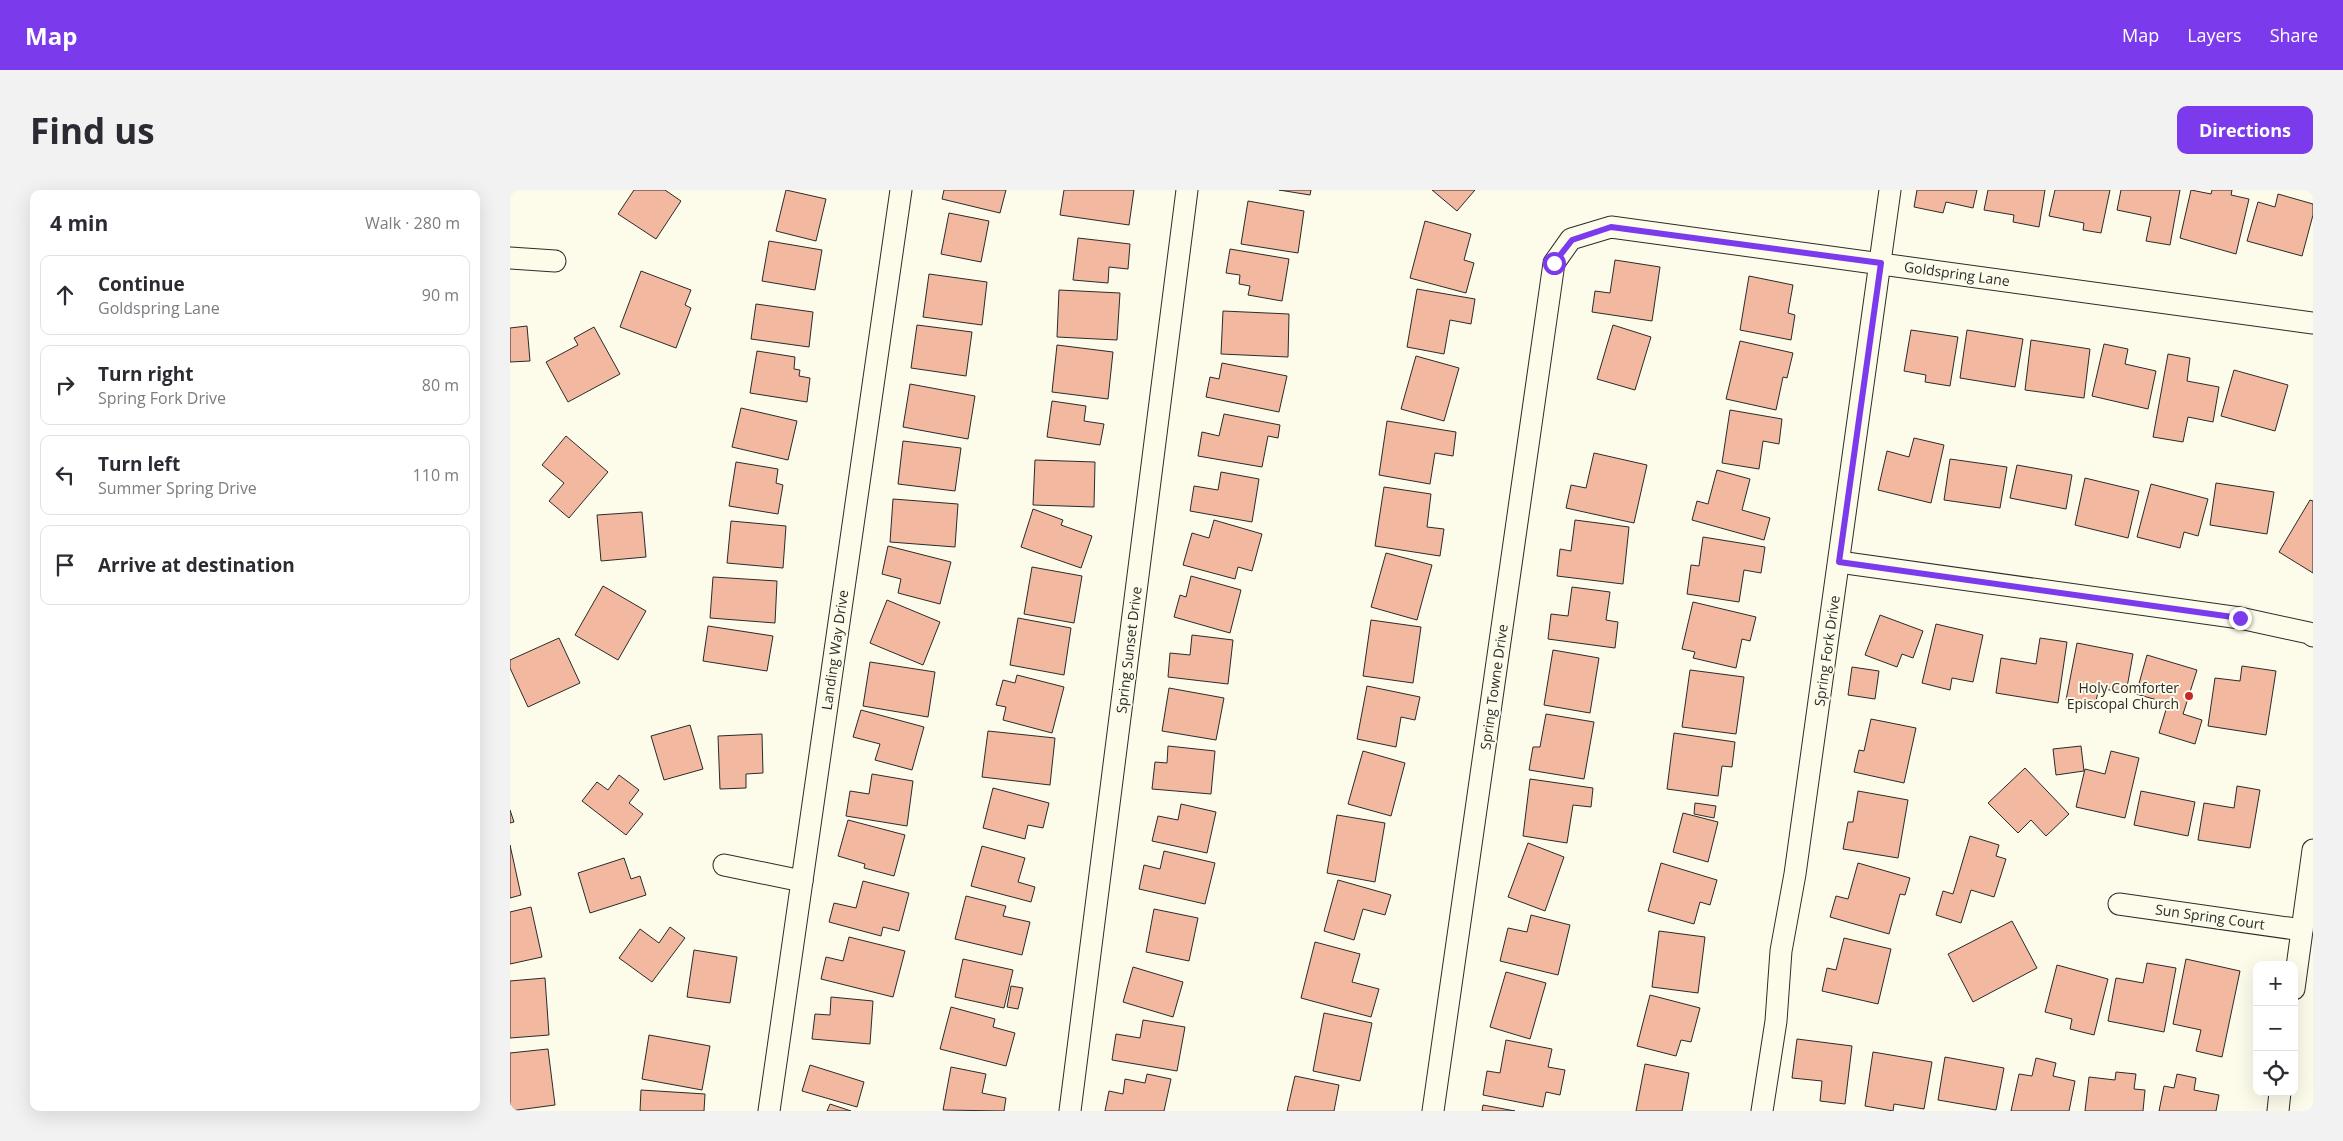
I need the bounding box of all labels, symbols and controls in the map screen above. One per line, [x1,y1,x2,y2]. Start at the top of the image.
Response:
text: Map [25,19,77,52]
text: Map [2122,23,2159,47]
text: Layers [2187,23,2242,47]
text: Share [2270,23,2318,47]
button: Directions [2177,106,2313,154]
text: Find us [30,107,155,154]
text: 4 min [50,209,108,237]
text: Walk · 280 m [365,212,460,234]
route start [1543,252,1566,275]
street label: Goldspring Lane [1903,257,2011,290]
text: Continue [98,271,185,297]
icon: ahead [51,281,79,309]
text: 90 m [422,284,459,306]
text: Goldspring Lane [98,297,220,319]
text: Turn right [98,361,193,387]
icon: right [51,371,79,399]
text: 80 m [422,374,459,396]
text: Spring Fork Drive [98,387,226,409]
text: Turn left [98,451,180,477]
icon: left [51,461,79,489]
text: 110 m [413,464,459,486]
text: Summer Spring Drive [98,477,257,499]
icon: arrive [51,551,79,579]
text: Arrive at destination [98,552,295,578]
street label: Spring Sunset Drive [1111,585,1146,714]
street label: Landing Way Drive [817,588,852,711]
street label: Spring Fork Drive [1809,594,1844,708]
route end [2229,607,2252,630]
street label: Spring Towne Drive [1475,623,1512,751]
place label: Holy Comforter Episcopal Church [2067,678,2179,713]
marker: Holy Comforter Episcopal Church [2183,690,2195,702]
street label: Sun Spring Court [2154,899,2266,934]
map controls [2253,961,2298,1096]
button: + [2253,961,2298,1006]
button: − [2253,1006,2298,1051]
button: locate [2253,1051,2298,1096]

